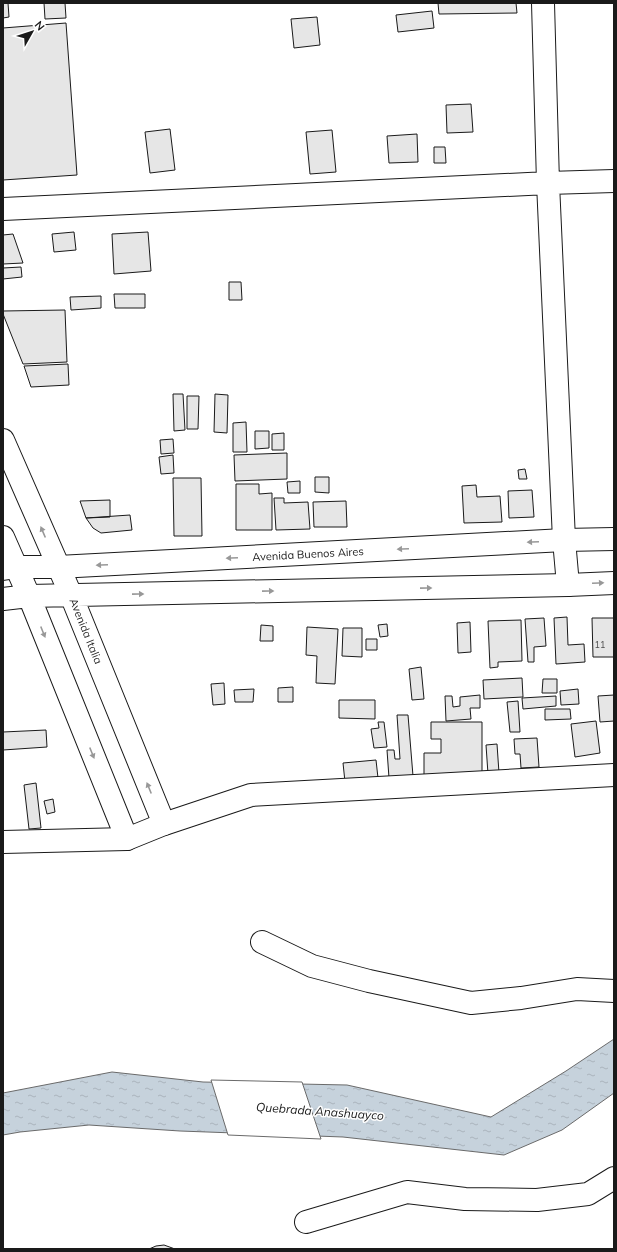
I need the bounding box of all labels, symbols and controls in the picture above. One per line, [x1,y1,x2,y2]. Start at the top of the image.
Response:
north arrow [12,12,52,52]
text: N [32,18,48,33]
one-way arrow [39,525,45,537]
one-way arrow [527,538,539,545]
street label: Avenida Buenos Aires [252,544,364,564]
one-way arrow [397,545,409,552]
one-way arrow [225,555,238,561]
one-way arrow [95,562,108,568]
one-way arrow [592,580,604,587]
one-way arrow [420,585,433,591]
one-way arrow [262,588,275,594]
one-way arrow [132,591,145,597]
street label: Avenida Italia [66,596,106,666]
one-way arrow [41,627,47,639]
house number: 11 [595,639,605,650]
one-way arrow [89,747,95,759]
one-way arrow [146,781,152,793]
water label: Quebrada Anashuayco [256,1099,385,1123]

